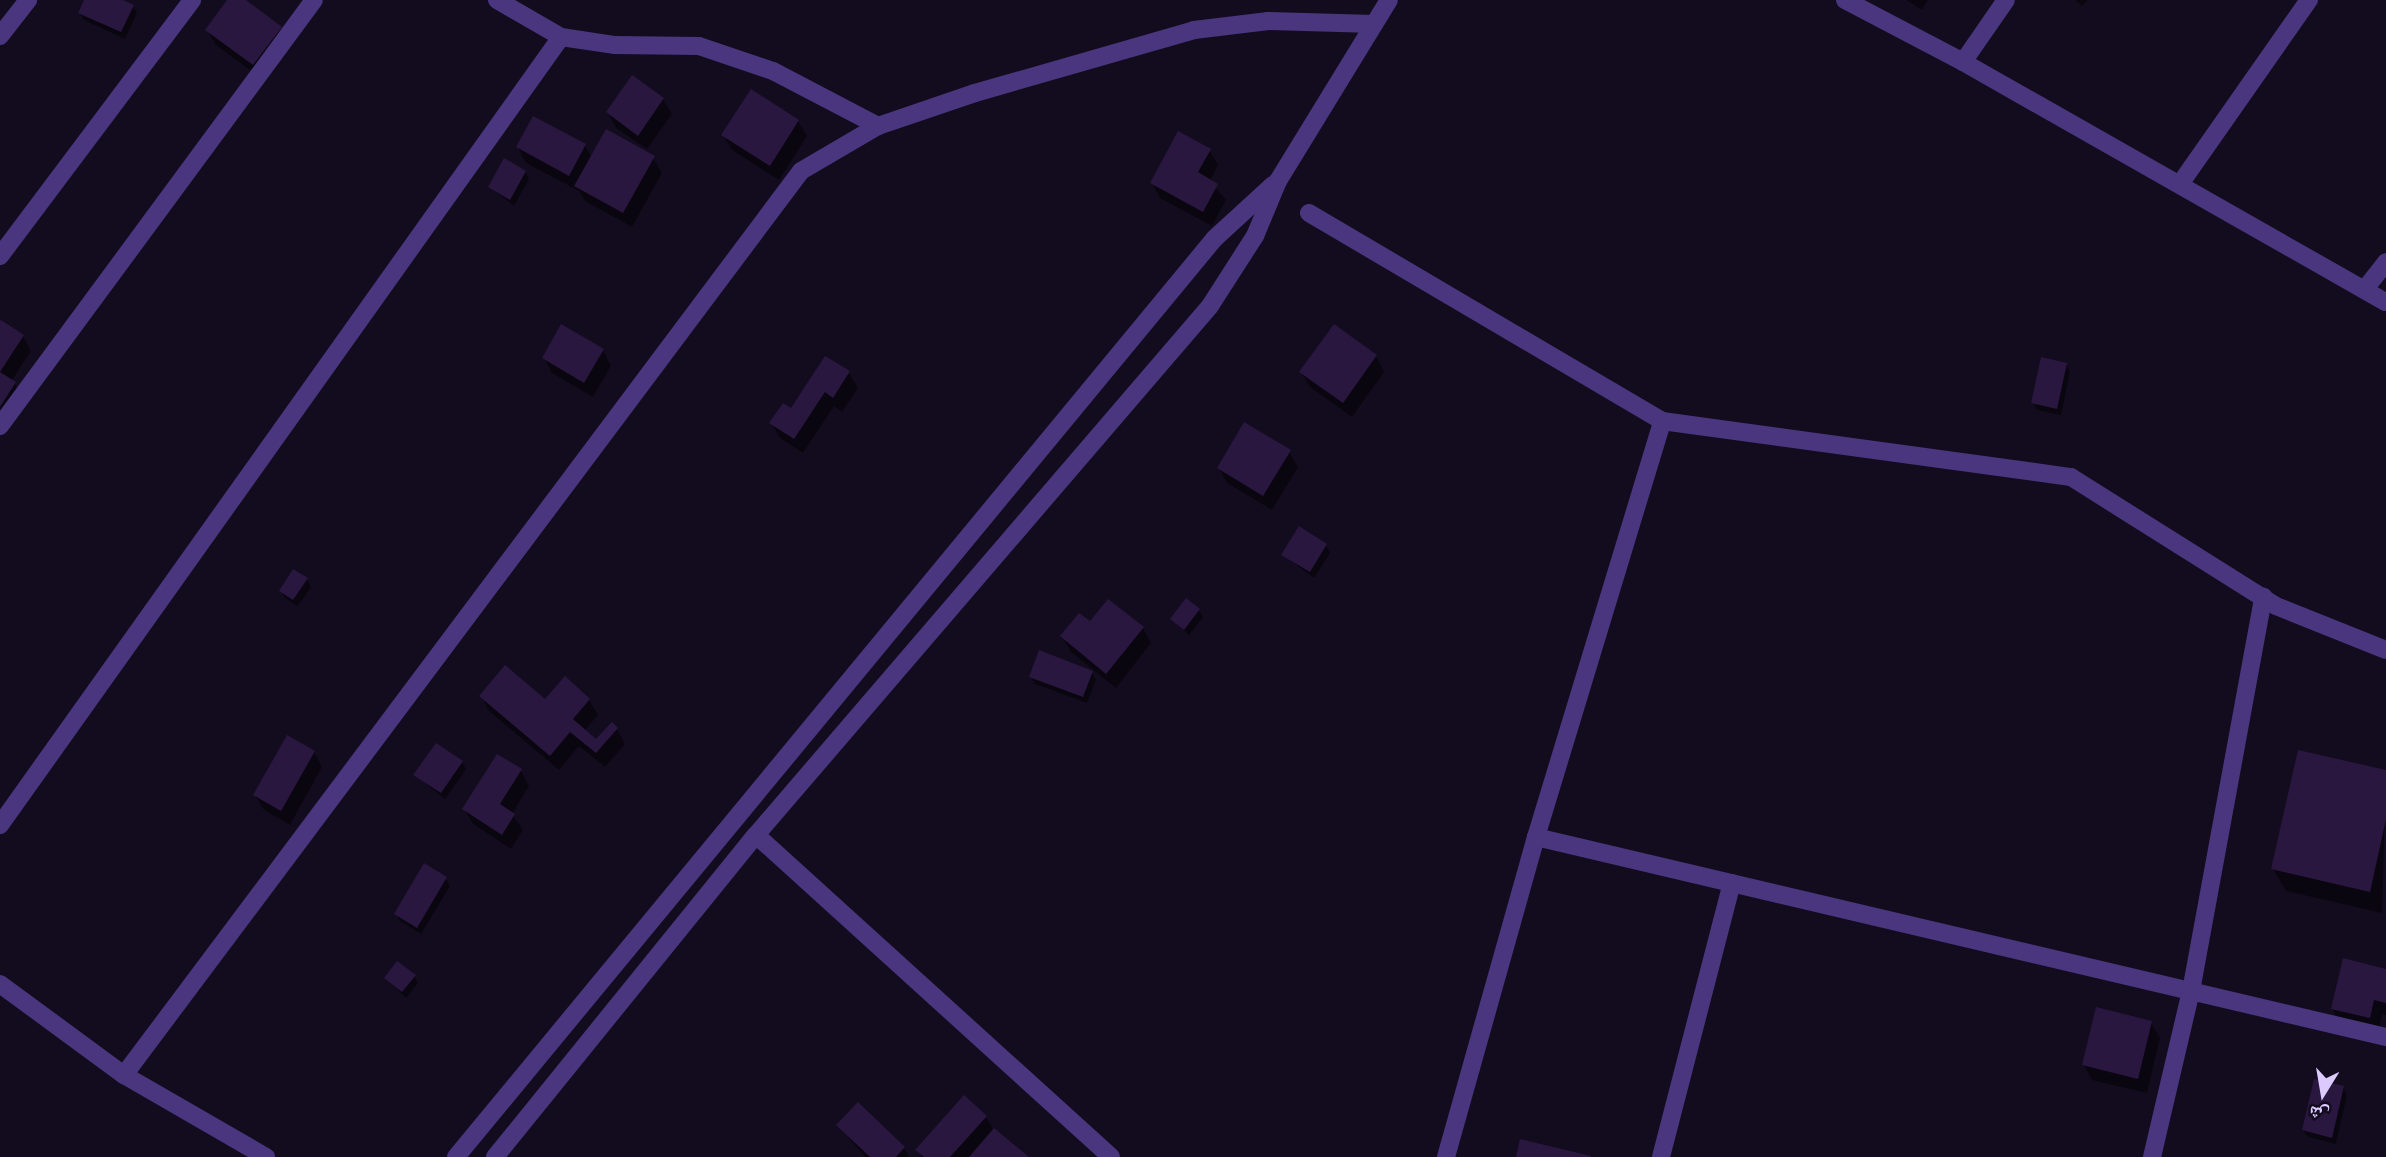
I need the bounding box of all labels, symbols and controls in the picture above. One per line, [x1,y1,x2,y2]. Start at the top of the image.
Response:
north arrow [2288,1059,2358,1129]
text: ش [2306,1099,2332,1131]

